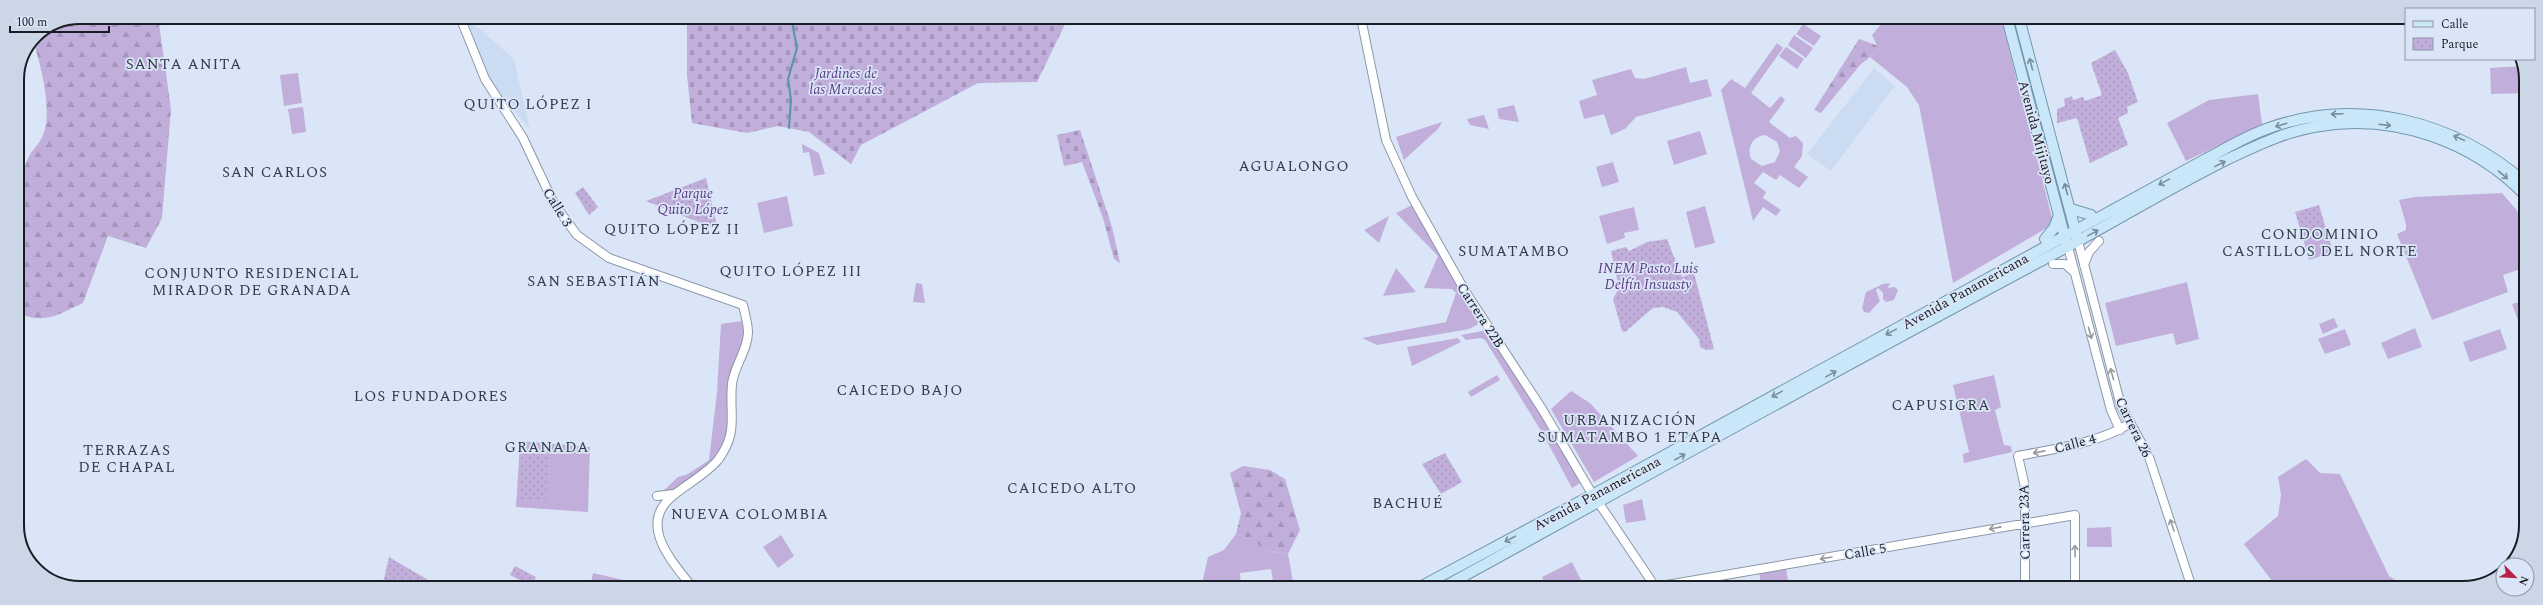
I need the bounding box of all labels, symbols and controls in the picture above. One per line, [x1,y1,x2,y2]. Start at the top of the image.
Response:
scale bar [10,8,109,34]
legend [2405,8,2535,60]
text: 100 m [16,13,47,32]
text: Calle [2441,15,2469,34]
text: Parque [2441,35,2478,54]
district label: SANTA ANITA [126,53,242,76]
one-way arrow [2027,58,2034,71]
park label: Jardines de las Mercedes [810,63,883,100]
street label: Avenida Mijitayo [2013,78,2060,186]
district label: QUITO LÓPEZ I [463,93,593,116]
one-way arrow [2331,110,2344,118]
one-way arrow [2274,122,2287,129]
one-way arrow [2378,122,2391,129]
one-way arrow [2453,134,2465,141]
district label: AGUALONGO [1238,155,1350,178]
one-way arrow [2213,160,2225,167]
district label: SAN CARLOS [222,161,328,184]
one-way arrow [2497,171,2508,180]
one-way arrow [2158,179,2170,186]
park label: Parque Quito López [658,183,729,220]
one-way arrow [2061,183,2069,196]
street label: Calle 3 [537,184,578,231]
district label: QUITO LÓPEZ II [604,218,740,241]
district label: CONDOMINIO CASTILLOS DEL NORTE [2222,223,2418,263]
one-way arrow [2087,228,2099,236]
district label: SUMATAMBO [1458,240,1570,263]
street label: Avenida Panamericana [1898,248,2032,335]
park label: INEM Pasto Luis Delfín Insuasty [1598,258,1698,295]
district label: QUITO LÓPEZ III [720,260,862,283]
district label: CONJUNTO RESIDENCIAL MIRADOR DE GRANADA [144,262,360,302]
district label: SAN SEBASTIÁN [527,270,661,293]
street label: Carrera 22B [1452,278,1510,352]
one-way arrow [2087,326,2094,339]
one-way arrow [1885,329,1897,336]
one-way arrow [2108,368,2115,381]
one-way arrow [1825,370,1837,378]
district label: CAICEDO BAJO [837,379,963,402]
district label: LOS FUNDADORES [354,385,508,408]
one-way arrow [1771,391,1783,399]
street label: Carrera 26 [2110,393,2157,461]
district label: CAPUSIGRA [1892,394,1990,417]
district label: URBANIZACIÓN SUMATAMBO 1 ETAPA [1538,409,1722,449]
street label: Calle 4 [2052,428,2098,459]
district label: GRANADA [505,436,589,459]
district label: TERRAZAS DE CHAPAL [78,439,176,479]
one-way arrow [2033,448,2046,456]
street label: Avenida Panamericana [1530,451,1665,536]
one-way arrow [1674,453,1686,460]
district label: CAICEDO ALTO [1007,477,1137,500]
street label: Carrera 23A [2013,484,2036,560]
district label: BACHUÉ [1372,492,1444,515]
district label: NUEVA COLOMBIA [671,503,829,526]
one-way arrow [2168,518,2175,531]
one-way arrow [1989,525,2002,533]
one-way arrow [1504,536,1516,543]
street label: Calle 5 [1842,537,1888,566]
one-way arrow [2071,545,2079,558]
one-way arrow [1820,554,1833,562]
north arrow [2495,557,2535,597]
text: N [2514,573,2533,588]

